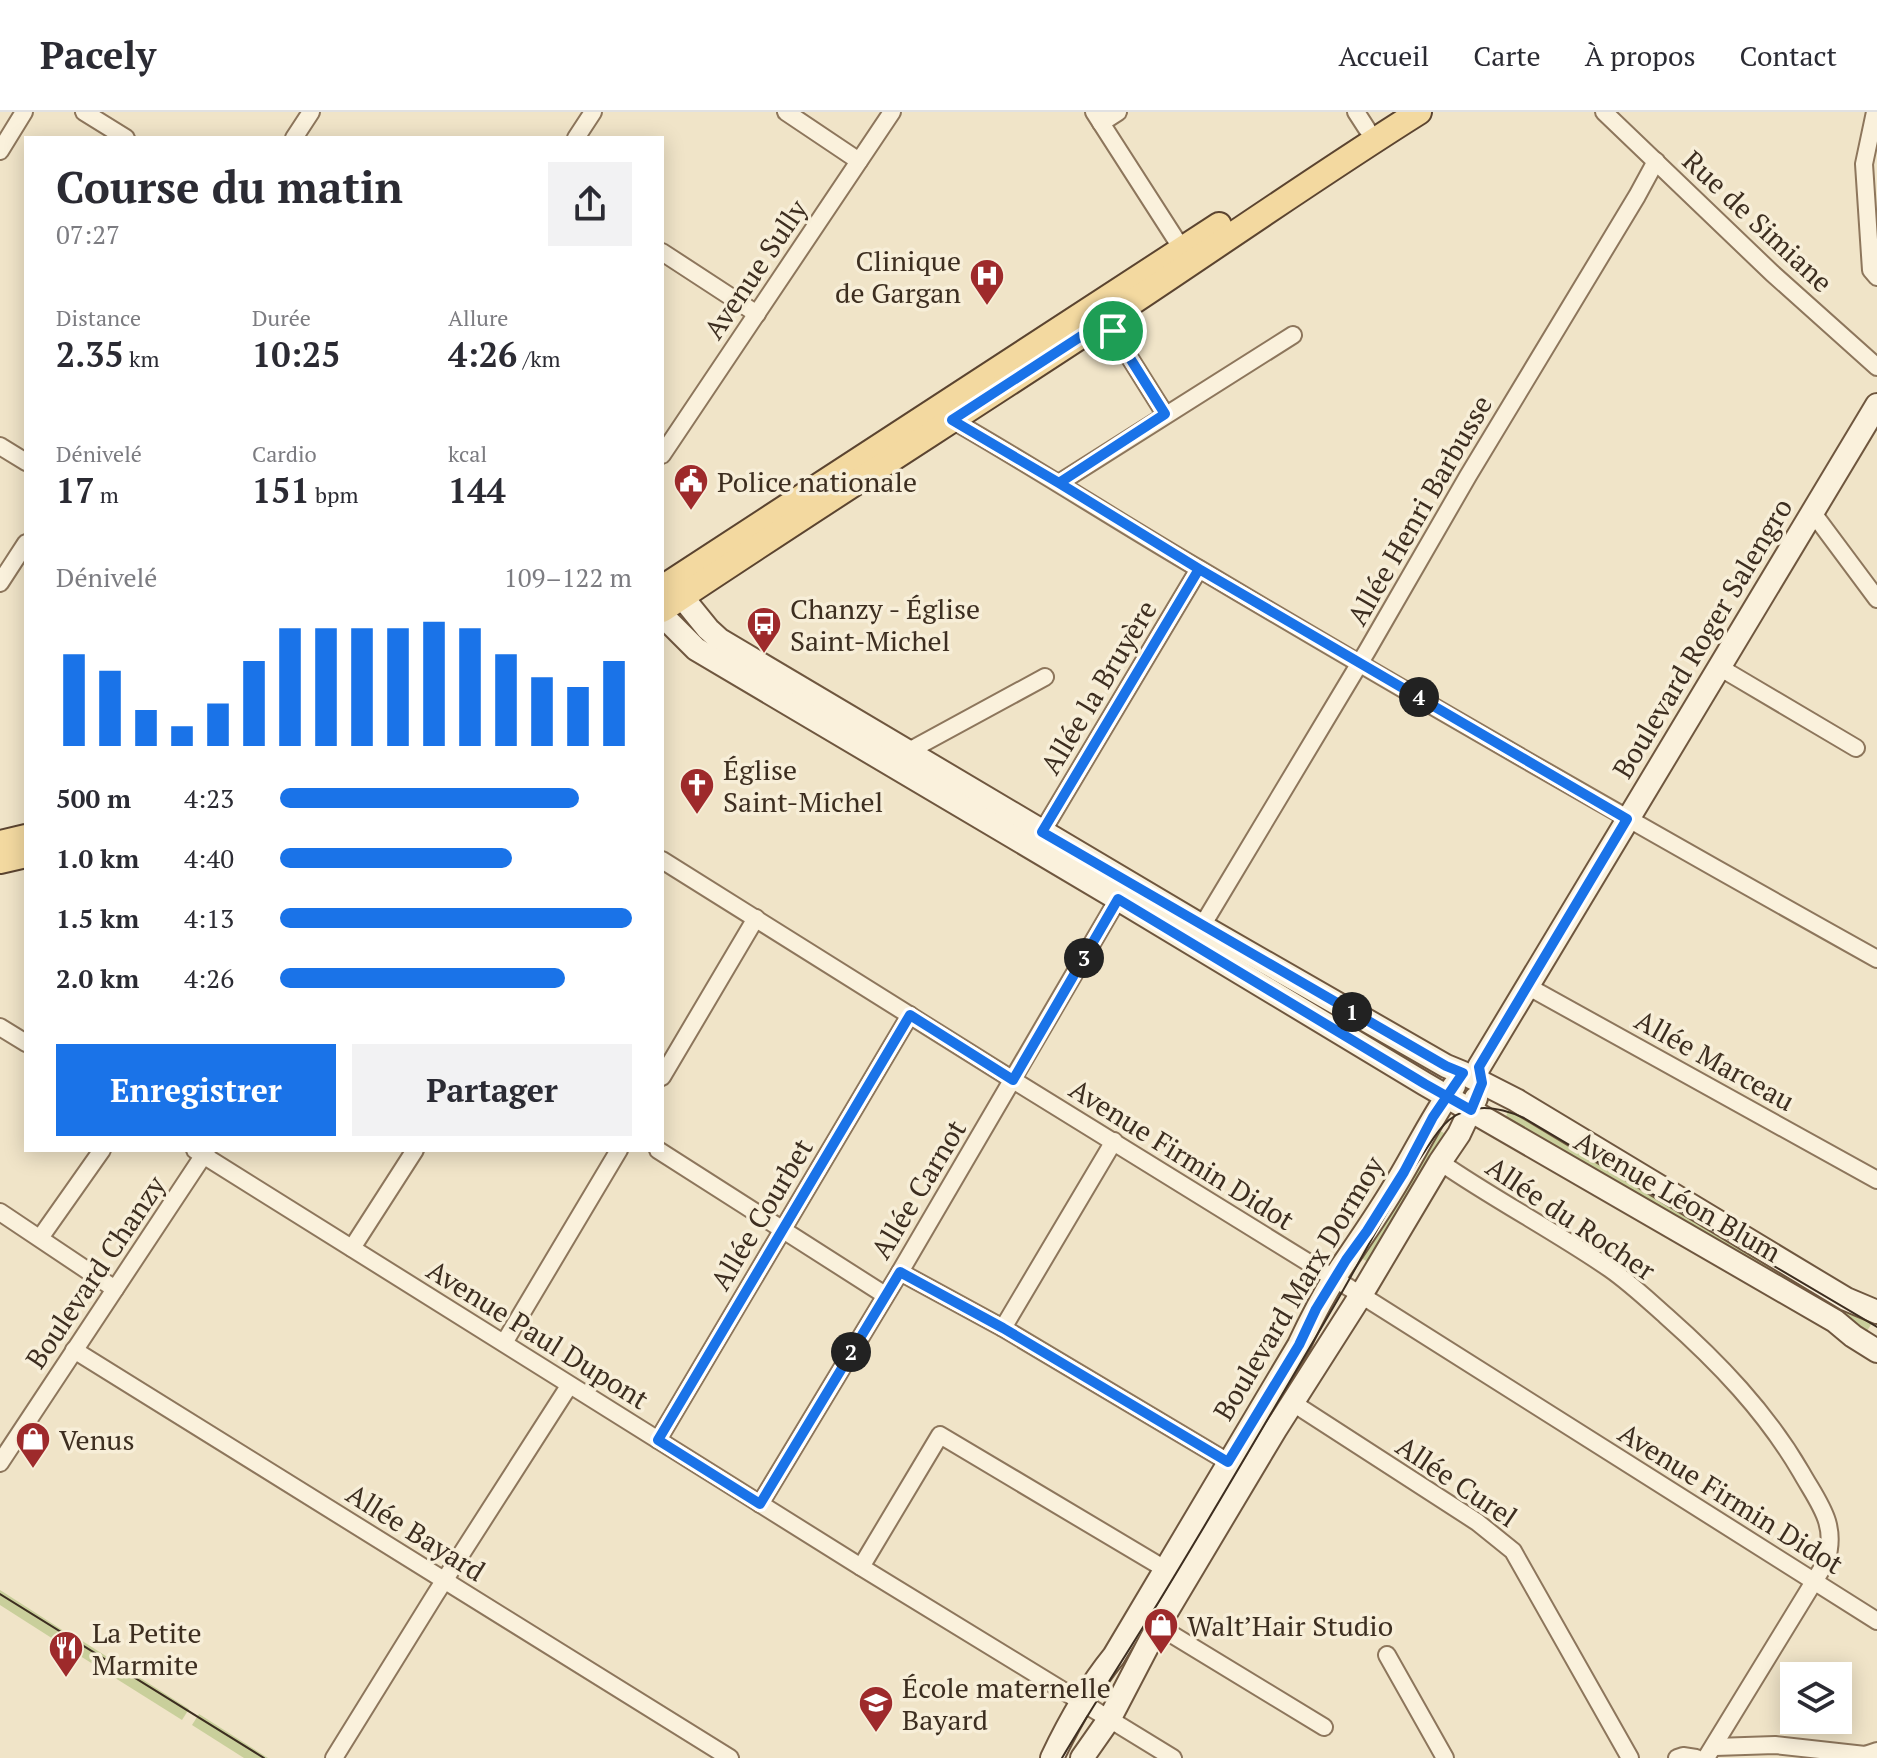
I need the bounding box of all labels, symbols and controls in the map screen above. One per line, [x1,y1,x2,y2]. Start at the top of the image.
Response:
text: Pacely [40,30,156,80]
text: Accueil [1339,37,1429,74]
text: Carte [1473,37,1541,74]
text: À propos [1585,37,1696,74]
text: Contact [1740,37,1837,74]
street label: Rue de Simiane [1675,142,1841,300]
text: Course du matin [56,157,403,216]
button: share [548,162,632,246]
street label: Avenue Sully [695,191,816,346]
text: 07:27 [56,217,120,251]
place label: Clinique de Gargan [835,242,961,311]
hospital icon: Clinique de Gargan [968,257,1006,307]
pin [1079,297,1147,365]
text: Distance [56,303,141,332]
text: Durée [252,303,311,332]
text: Allure [448,303,508,332]
icon: arrive [1091,309,1135,353]
text: 2.35 [56,332,124,377]
text: 10:25 [252,332,341,377]
text: 4:26 [448,332,517,377]
text: km [124,344,159,373]
text: /km [517,344,561,373]
street label: Allée Henri Barbusse [1338,388,1500,632]
text: Dénivelé [56,439,142,468]
text: Cardio [252,439,317,468]
text: kcal [448,439,487,468]
public building icon: Police nationale [672,462,710,512]
place label: Police nationale [717,463,917,500]
text: 17 [56,468,94,513]
text: 151 [252,468,310,513]
text: 144 [448,468,506,513]
text: m [94,480,119,509]
text: bpm [310,480,358,509]
street label: Boulevard Roger Salengro [1604,491,1800,785]
text: Dénivelé [56,560,157,594]
text: 109–122 m [504,560,632,594]
place label: Chanzy - Église Saint-Michel [790,590,980,659]
street label: Allée la Bruyère [1031,593,1165,781]
bus stop icon: Chanzy - Église Saint-Michel [745,605,783,655]
pin: 4 [1399,677,1439,717]
text: 4 [1413,682,1425,711]
place label: Église Saint-Michel [723,751,883,820]
church icon: Église Saint-Michel [678,766,716,816]
text: 500 m [56,781,131,815]
text: 4:23 [184,781,234,815]
text: 1.0 km [56,841,139,875]
text: 4:40 [184,841,234,875]
text: 1.5 km [56,901,139,935]
text: 4:13 [184,901,234,935]
pin: 3 [1064,938,1104,978]
text: 3 [1078,943,1090,972]
text: 2.0 km [56,961,139,995]
text: 4:26 [184,961,234,995]
pin: 1 [1332,992,1372,1032]
text: 1 [1346,997,1358,1026]
street label: Allée Marceau [1629,1001,1801,1119]
button: Enregistrer [56,1044,336,1136]
button: Partager [352,1044,632,1136]
street label: Avenue Firmin Didot [1063,1070,1302,1238]
street label: Allée Carnot [862,1112,974,1265]
street label: Avenue Léon Blum [1568,1122,1788,1270]
street label: Allée Courbet [701,1131,821,1297]
street label: Boulevard Marx Dormoy [1204,1148,1392,1427]
street label: Allée du Rocher [1479,1148,1663,1288]
street label: Boulevard Chanzy [17,1168,174,1376]
street label: Avenue Paul Dupont [420,1251,656,1418]
pin: 2 [831,1332,871,1372]
text: 2 [845,1337,857,1366]
street label: Avenue Firmin Didot [1612,1414,1851,1582]
shop icon: Venus [14,1420,52,1470]
place label: Venus [59,1421,135,1458]
street label: Allée Curel [1389,1427,1525,1535]
street label: Allée Bayard [340,1475,492,1589]
shop icon: Walt’Hair Studio [1142,1606,1180,1656]
place label: Walt’Hair Studio [1187,1607,1393,1644]
place label: La Petite Marmite [92,1614,202,1683]
restaurant icon: La Petite Marmite [47,1629,85,1679]
map controls [1780,1662,1852,1734]
button: layers [1780,1662,1852,1734]
place label: École maternelle Bayard [902,1669,1111,1738]
school or university icon: École maternelle Bayard [857,1684,895,1734]

